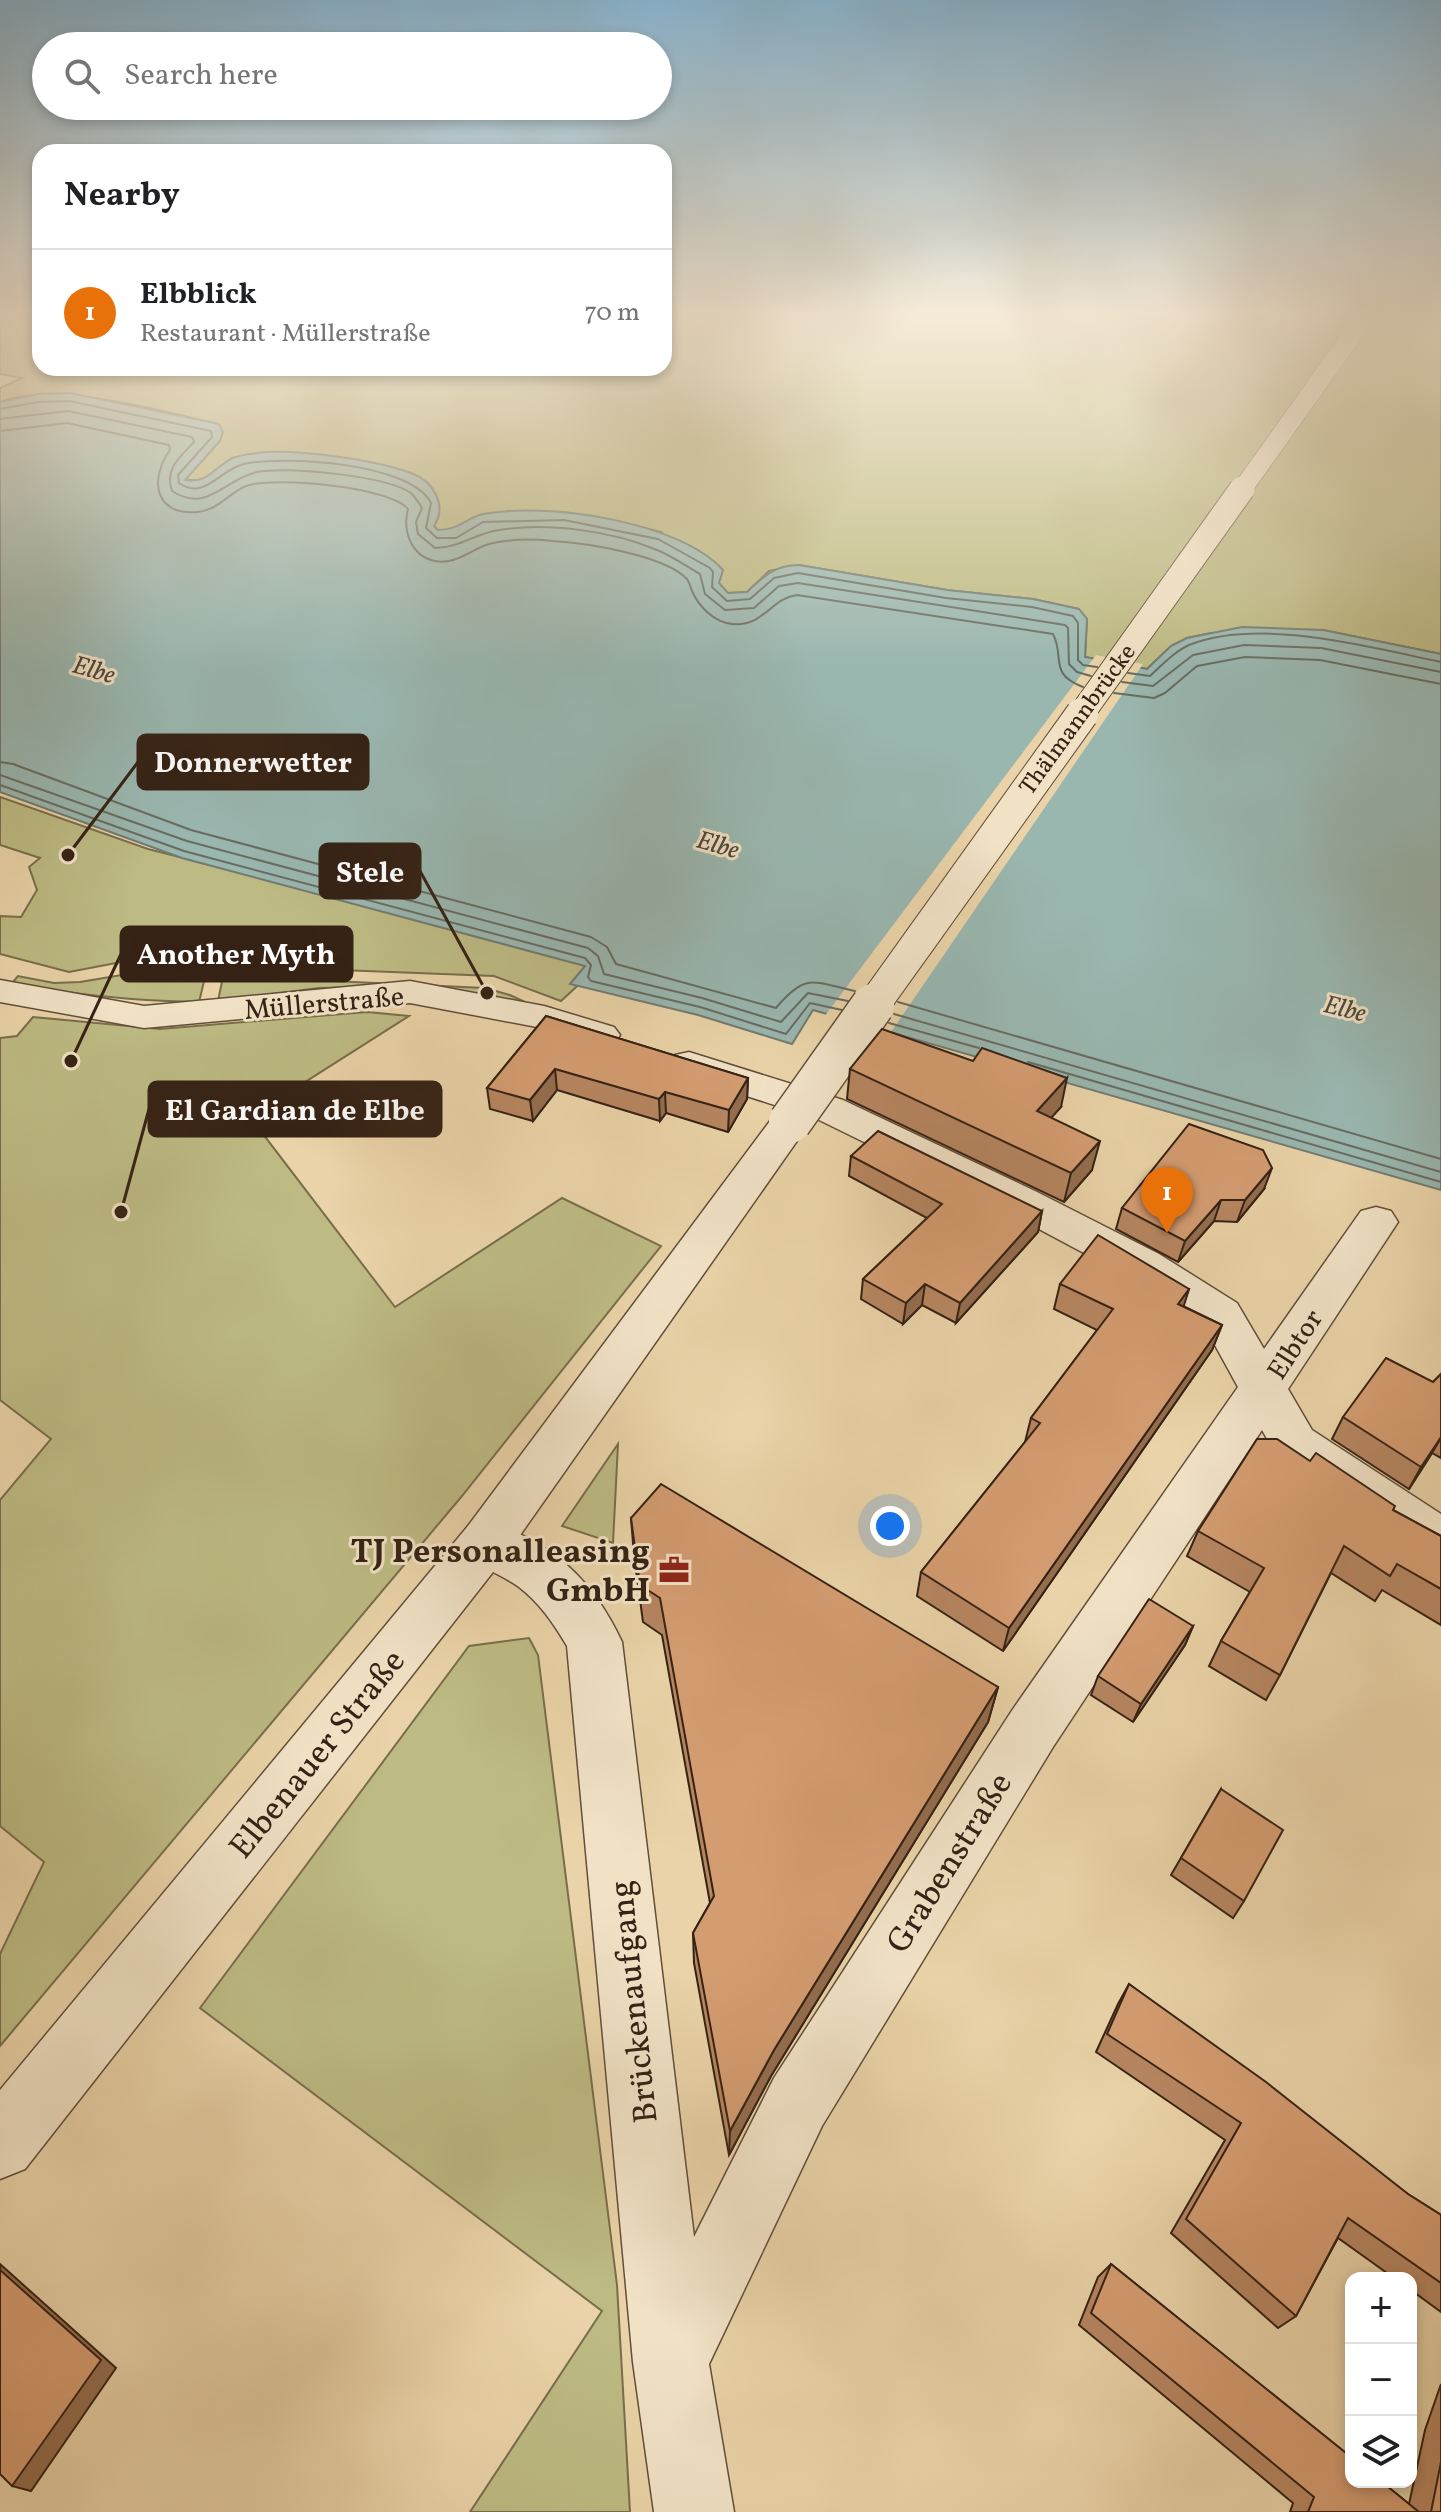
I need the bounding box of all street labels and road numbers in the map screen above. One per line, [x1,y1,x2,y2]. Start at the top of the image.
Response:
street label: Thälmannbrücke [1012,637,1145,803]
street label: Müllerstraße [243,978,406,1031]
street label: Elbtor [1259,1302,1333,1388]
street label: Elbenauer Straße [220,1640,418,1870]
street label: Grabenstraße [877,1764,1025,1963]
street label: Brückenaufgang [599,1878,672,2125]

